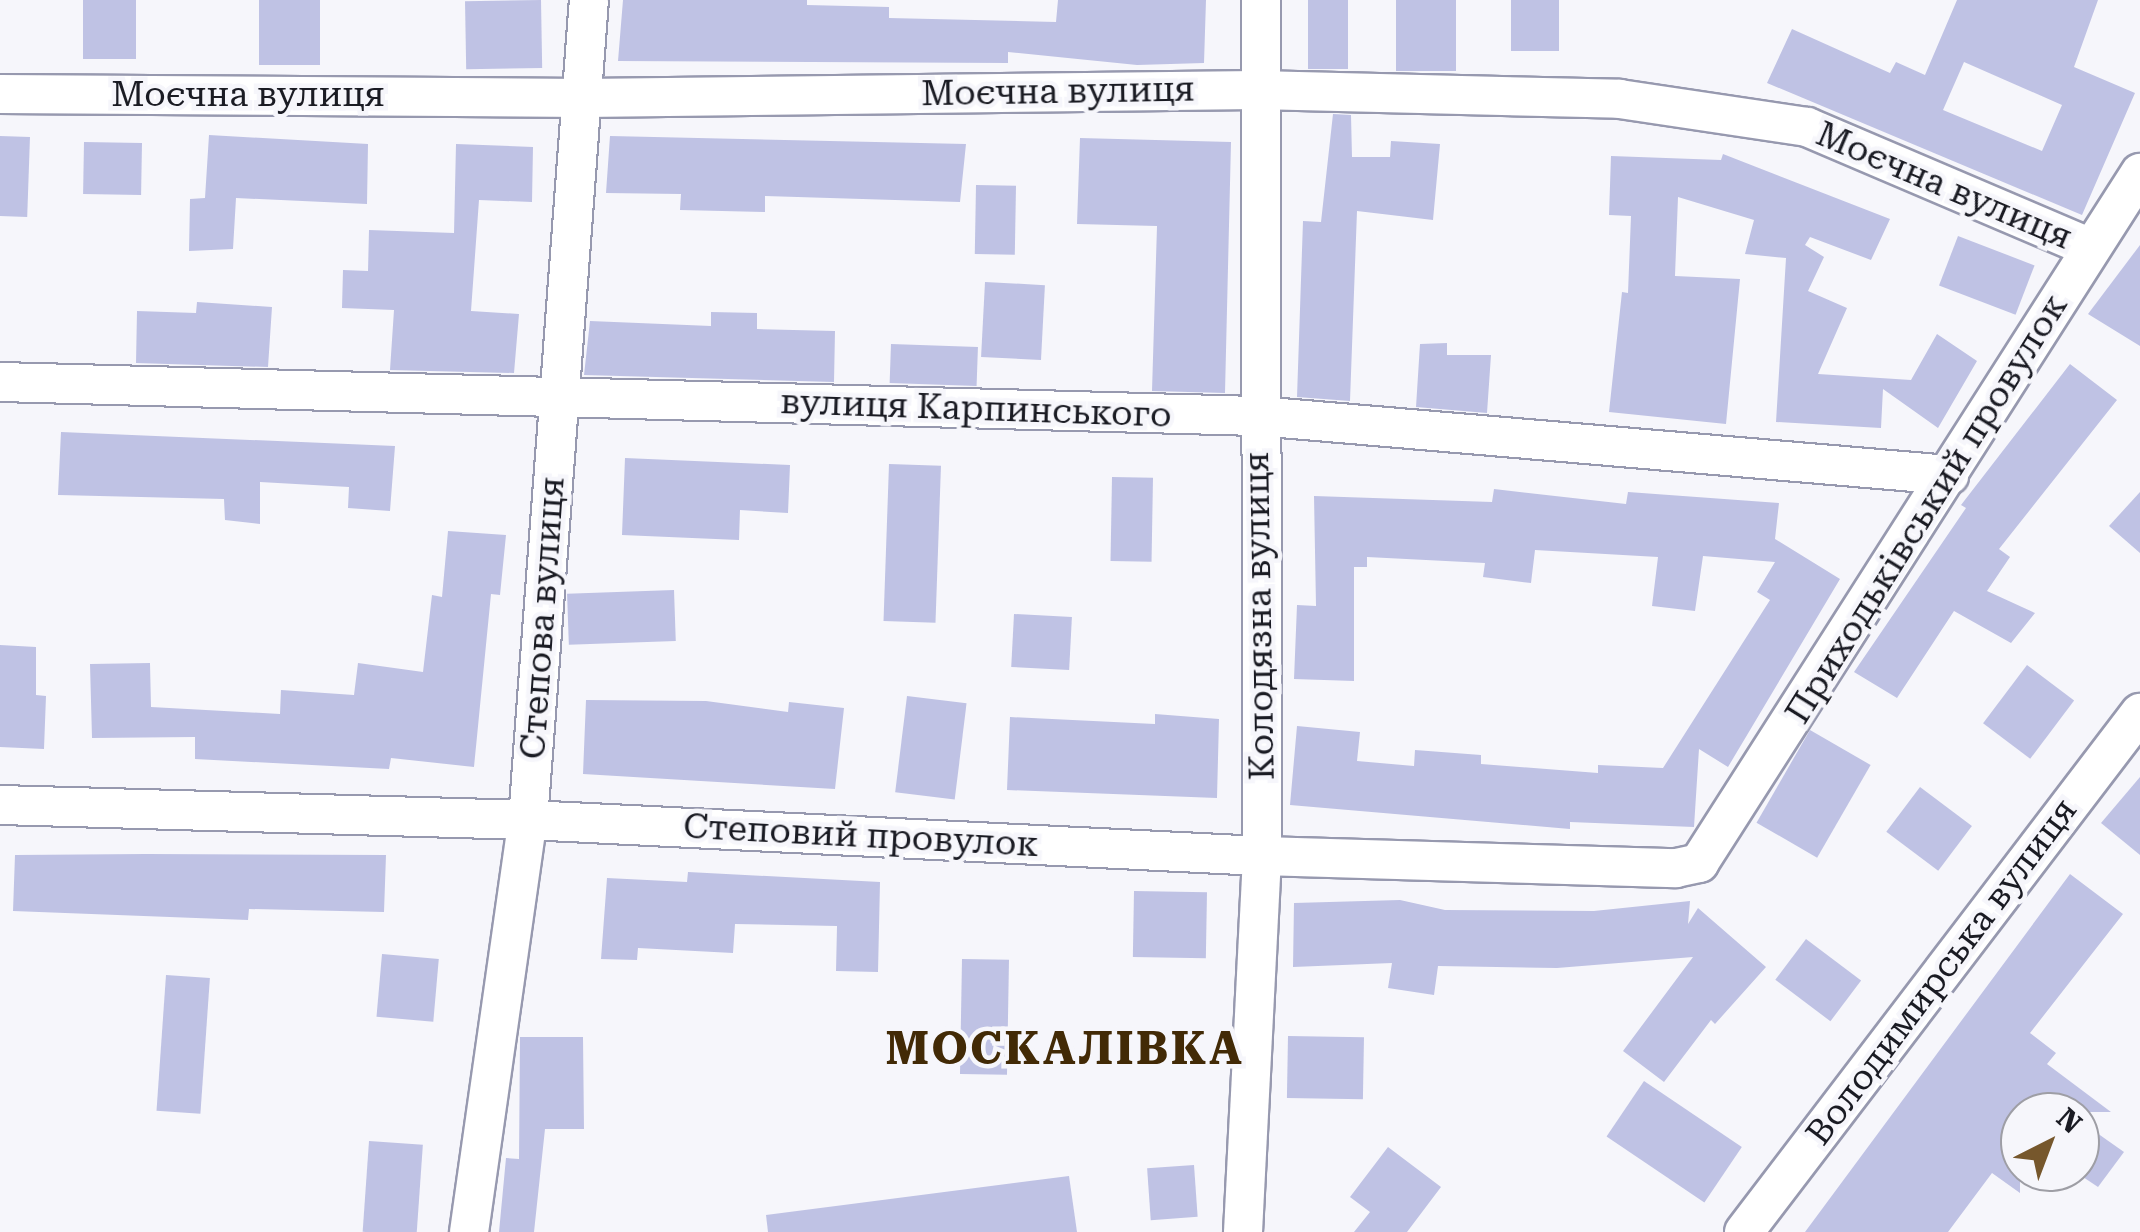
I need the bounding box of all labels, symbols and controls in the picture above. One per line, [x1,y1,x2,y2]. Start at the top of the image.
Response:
street label: Моєчна вулиця [921,69,1195,115]
street label: Моєчна вулиця [111,74,385,116]
street label: Моєчна вулиця [1810,113,2078,259]
street label: Приходьківський провулок [1777,287,2077,731]
street label: вулиця Карпинського [780,381,1172,437]
street label: Колодязна вулиця [1236,451,1284,781]
street label: Степова вулиця [512,475,574,761]
street label: Володимирська вулиця [1798,790,2086,1154]
street label: Степовий провулок [682,806,1040,866]
district label: МОСКАЛІВКА [886,1022,1244,1076]
north arrow [2000,1092,2100,1192]
text: N [2050,1101,2088,1140]

